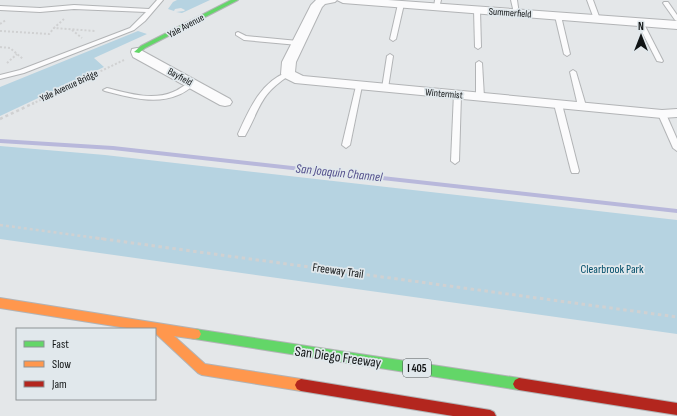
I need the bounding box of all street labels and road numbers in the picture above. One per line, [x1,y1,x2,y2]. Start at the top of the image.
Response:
street label: Summerfield [488,6,532,20]
street label: Yale Avenue [166,11,206,41]
street label: Bayfield [165,65,195,89]
street label: Yale Avenue Bridge [38,67,100,105]
street label: Wintermist [425,86,463,102]
street label: Freeway Trail [312,260,364,282]
street label: San Diego Freeway [294,343,383,372]
road number: I 405 [403,359,431,377]

